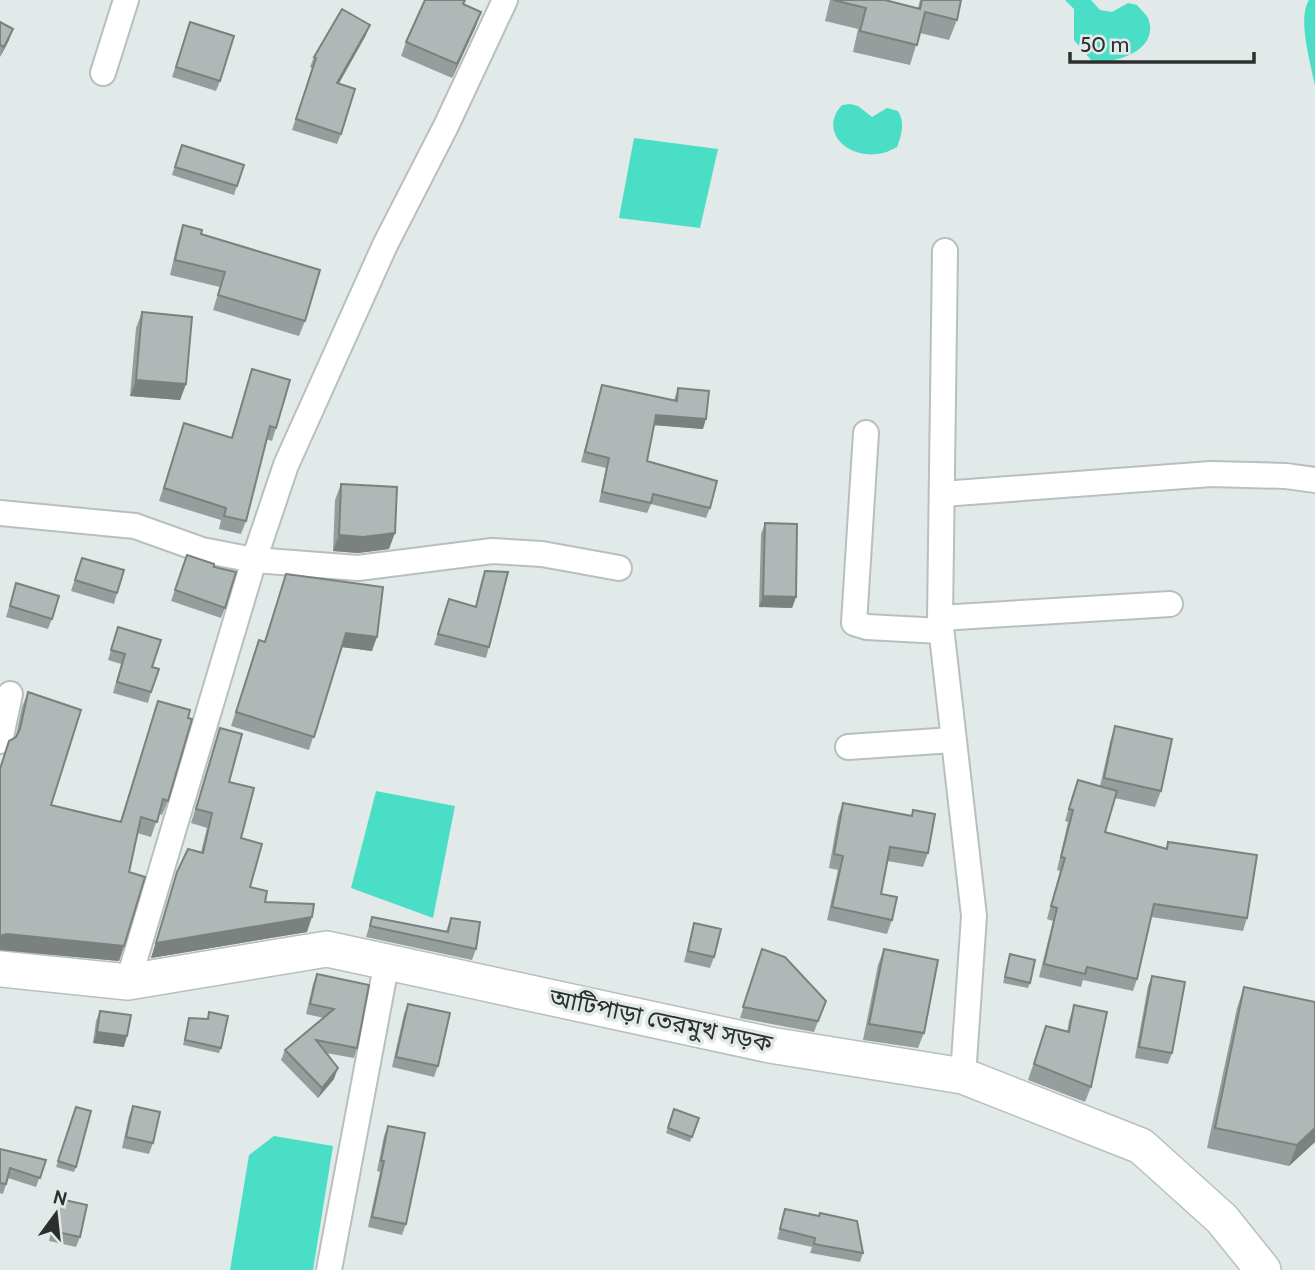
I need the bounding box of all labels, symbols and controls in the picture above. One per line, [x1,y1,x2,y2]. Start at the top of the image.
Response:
scale bar [1070,21,1254,65]
text: 50 m [1080,32,1129,57]
street label: আটিপাড়া তেরমুখ সড়ক [546,982,776,1058]
north arrow [21,1179,91,1249]
text: N [51,1185,70,1211]

